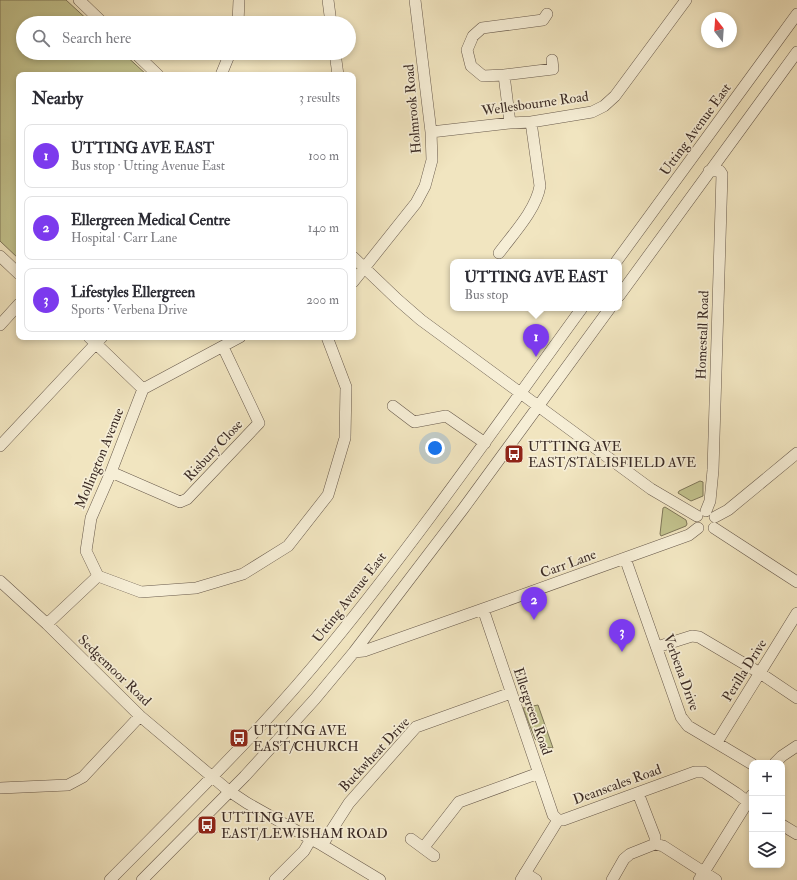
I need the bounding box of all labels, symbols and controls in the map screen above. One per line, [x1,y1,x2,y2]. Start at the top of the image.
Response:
north arrow [701,12,737,48]
search box [16,16,356,60]
icon: search [30,27,52,49]
text: Search here [62,29,131,48]
street label: Holmrook Road [400,63,425,154]
street label: Utting Avenue East [656,79,735,179]
text: Nearby [32,88,83,109]
street label: Wellesbourne Road [479,88,590,120]
text: 3 results [299,90,340,106]
text: UTTING AVE EAST [71,139,214,158]
text: 1 [44,148,48,164]
text: 100 m [308,148,339,164]
text: Bus stop · Utting Avenue East [71,158,225,174]
text: Ellergreen Medical Centre [71,211,230,230]
text: 2 [43,220,49,236]
text: 140 m [308,220,339,236]
text: Hospital · Carr Lane [71,230,177,246]
popup [450,259,622,311]
text: UTTING AVE EAST [464,268,608,287]
text: Lifestyles Ellergreen [71,283,195,302]
text: Bus stop [464,287,508,303]
street label: Homestall Road [692,290,713,380]
text: 3 [44,292,49,308]
text: 200 m [306,292,339,308]
text: Sports · Verbena Drive [71,302,187,318]
pin: 1 [523,324,549,357]
street label: Mollington Avenue [72,405,127,511]
street label: Risbury Close [181,416,247,485]
your location [425,438,445,458]
place label: UTTING AVE EAST/STALISFIELD AVE [528,438,696,471]
bus stop icon: UTTING AVE EAST/STALISFIELD AVE [503,443,525,465]
street label: Carr Lane [538,545,599,581]
street label: Utting Avenue East [309,548,390,646]
pin: 2 [521,587,547,620]
pin: 3 [609,619,635,652]
street label: Sedgemoor Road [75,631,155,710]
street label: Verbena Drive [660,631,703,713]
street label: Perilla Drive [719,636,770,705]
street label: Ellergreen Road [510,665,555,757]
street label: Buckwheat Drive [336,713,413,795]
place label: UTTING AVE EAST/CHURCH [253,722,359,755]
bus stop icon: UTTING AVE EAST/CHURCH [228,727,250,749]
map controls [749,760,785,868]
button: + [749,760,785,796]
street label: Deanscales Road [571,761,664,808]
button: − [749,796,785,832]
place label: UTTING AVE EAST/LEWISHAM ROAD [221,809,388,842]
bus stop icon: UTTING AVE EAST/LEWISHAM ROAD [196,814,218,836]
button: layers [749,832,785,868]

